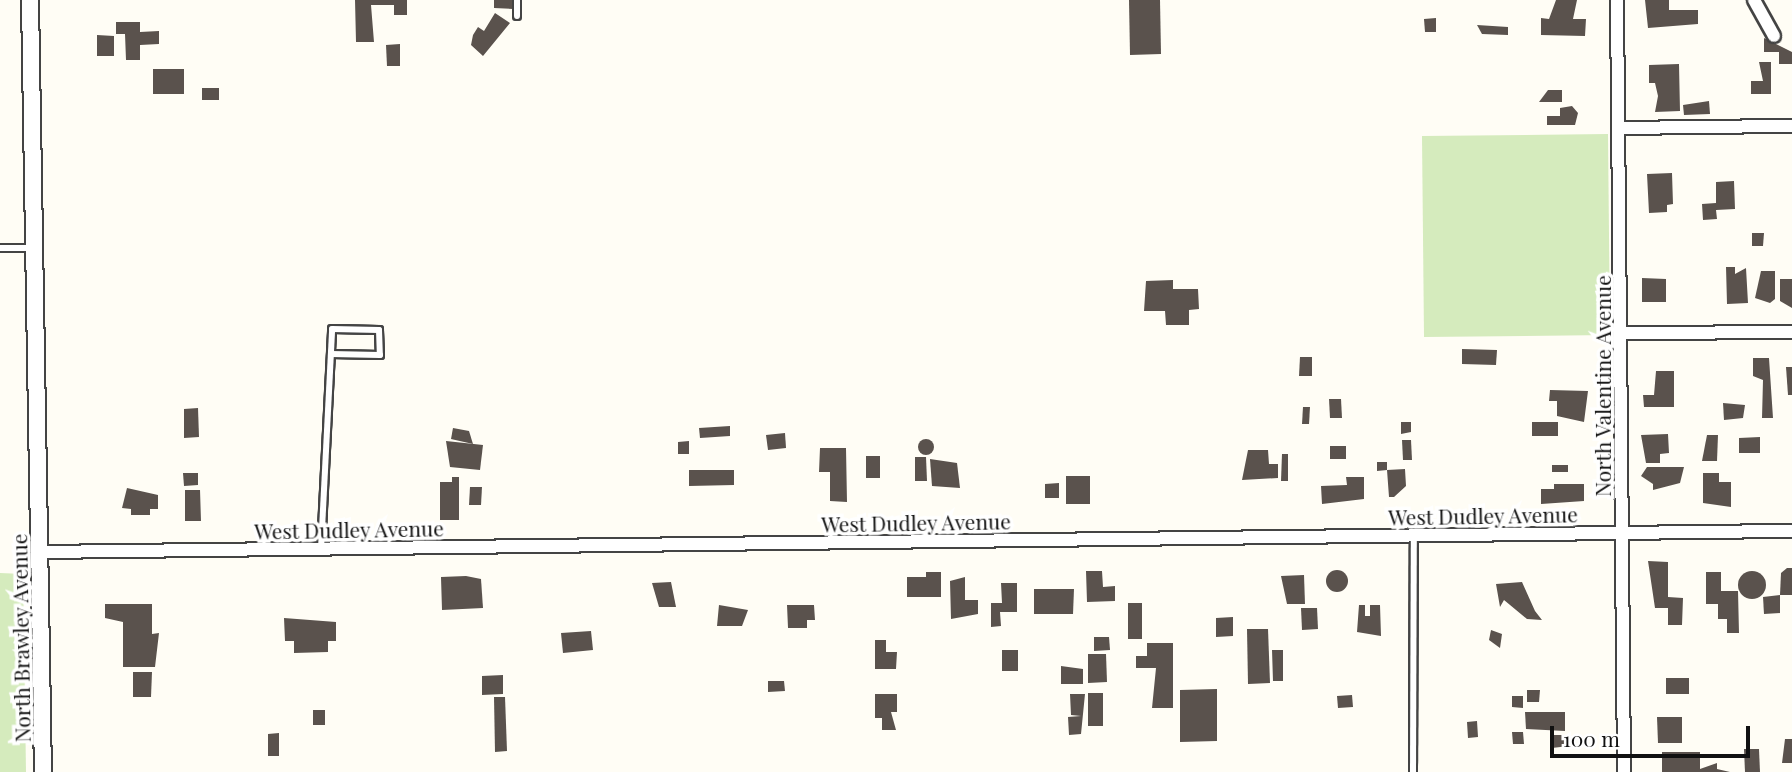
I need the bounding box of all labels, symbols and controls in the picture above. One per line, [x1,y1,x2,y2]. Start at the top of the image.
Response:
street label: North Valentine Avenue [1589,275,1615,497]
street label: West Dudley Avenue [1387,501,1579,529]
street label: West Dudley Avenue [820,508,1012,536]
street label: West Dudley Avenue [253,515,445,543]
street label: North Brawley Avenue [6,533,34,743]
scale bar [1554,712,1754,756]
text: 100 m [1563,724,1620,752]

